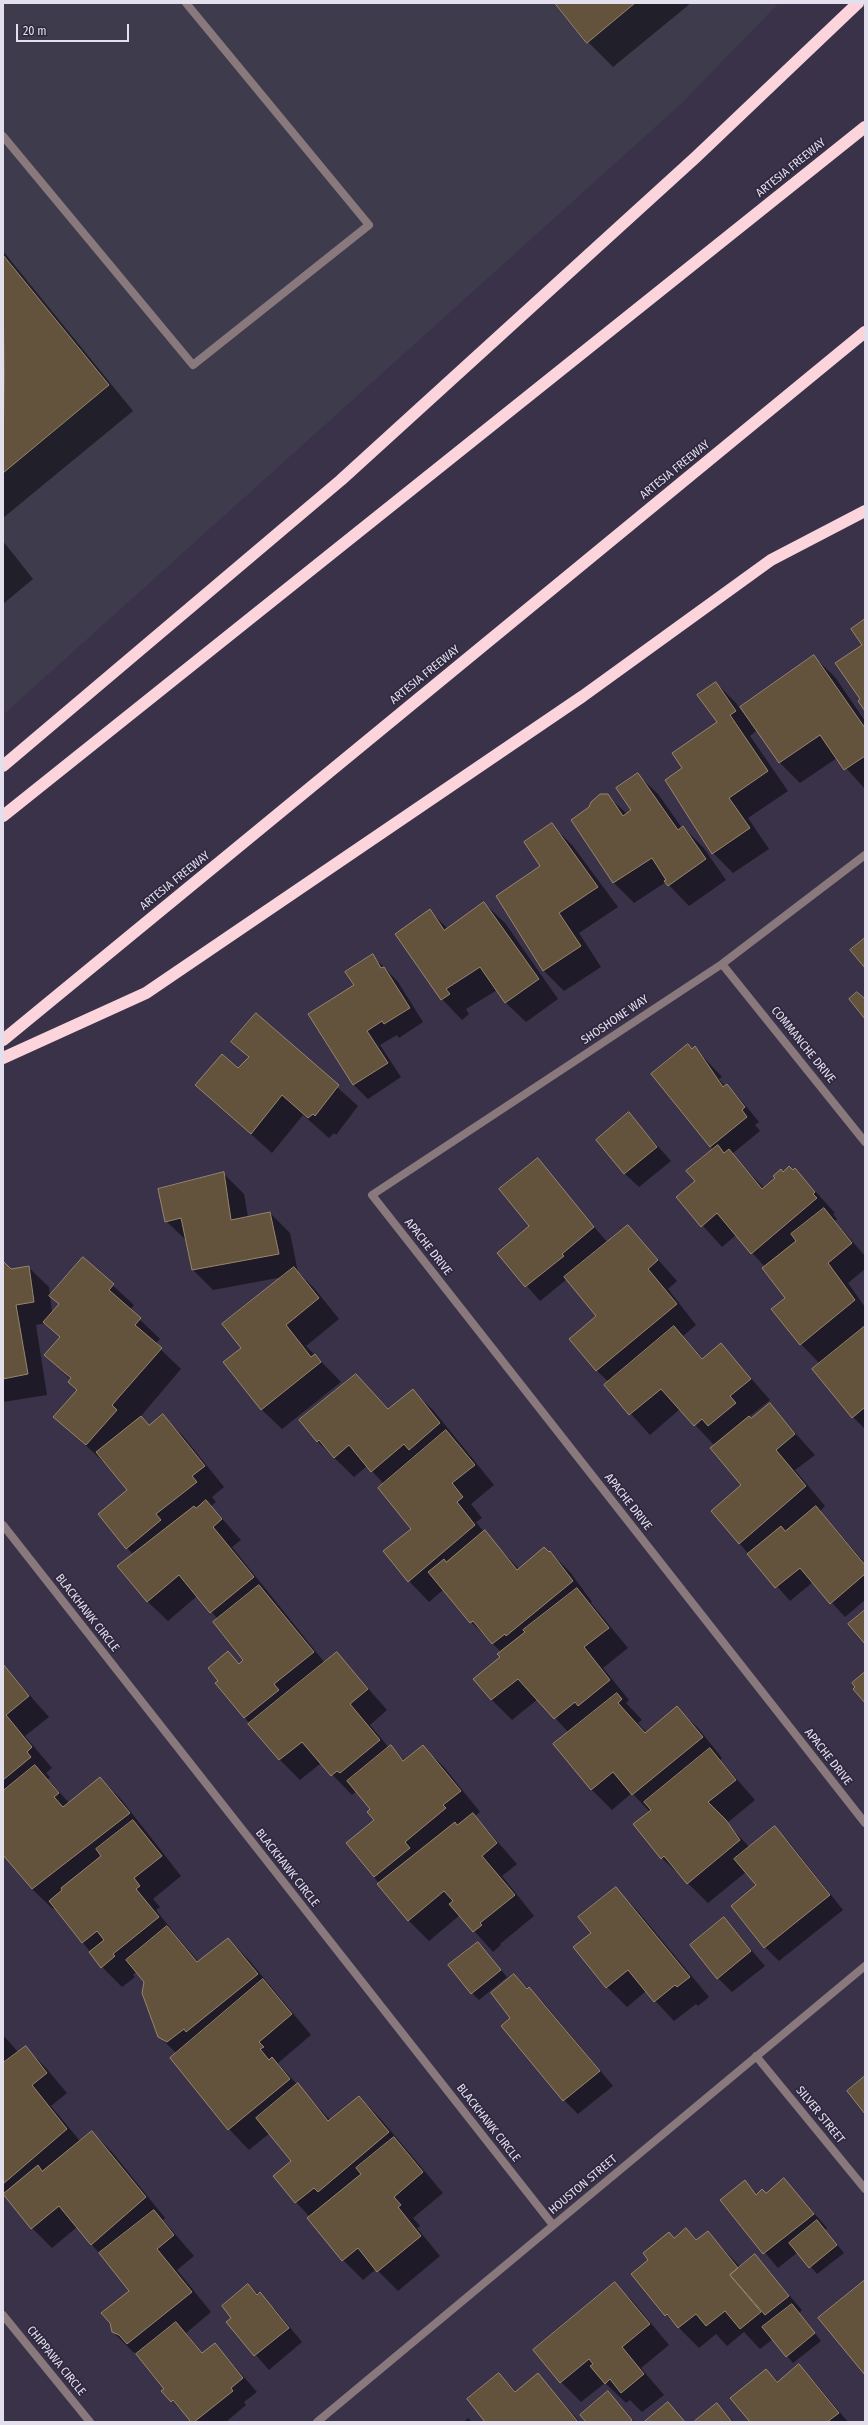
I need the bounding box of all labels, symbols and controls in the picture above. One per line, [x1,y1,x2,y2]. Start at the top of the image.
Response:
scale bar [18,16,131,42]
text: 20 m [23,24,47,38]
street label: ARTESIA FREEWAY [753,135,829,201]
street label: ARTESIA FREEWAY [637,437,713,503]
street label: ARTESIA FREEWAY [387,642,463,708]
street label: ARTESIA FREEWAY [137,848,213,914]
street label: SHOSHONE WAY [579,992,651,1048]
street label: COMMANCHE DRIVE [768,1004,838,1086]
street label: APACHE DRIVE [401,1216,455,1278]
street label: APACHE DRIVE [601,1471,655,1533]
street label: BLACKHAWK CIRCLE [52,1571,122,1655]
street label: APACHE DRIVE [801,1726,855,1788]
street label: BLACKHAWK CIRCLE [252,1826,322,1910]
street label: BLACKHAWK CIRCLE [453,2081,523,2165]
street label: SILVER STREET [793,2084,847,2146]
street label: HOUSTON STREET [546,2152,620,2218]
street label: CHIPPAWA CIRCLE [24,2323,88,2399]

